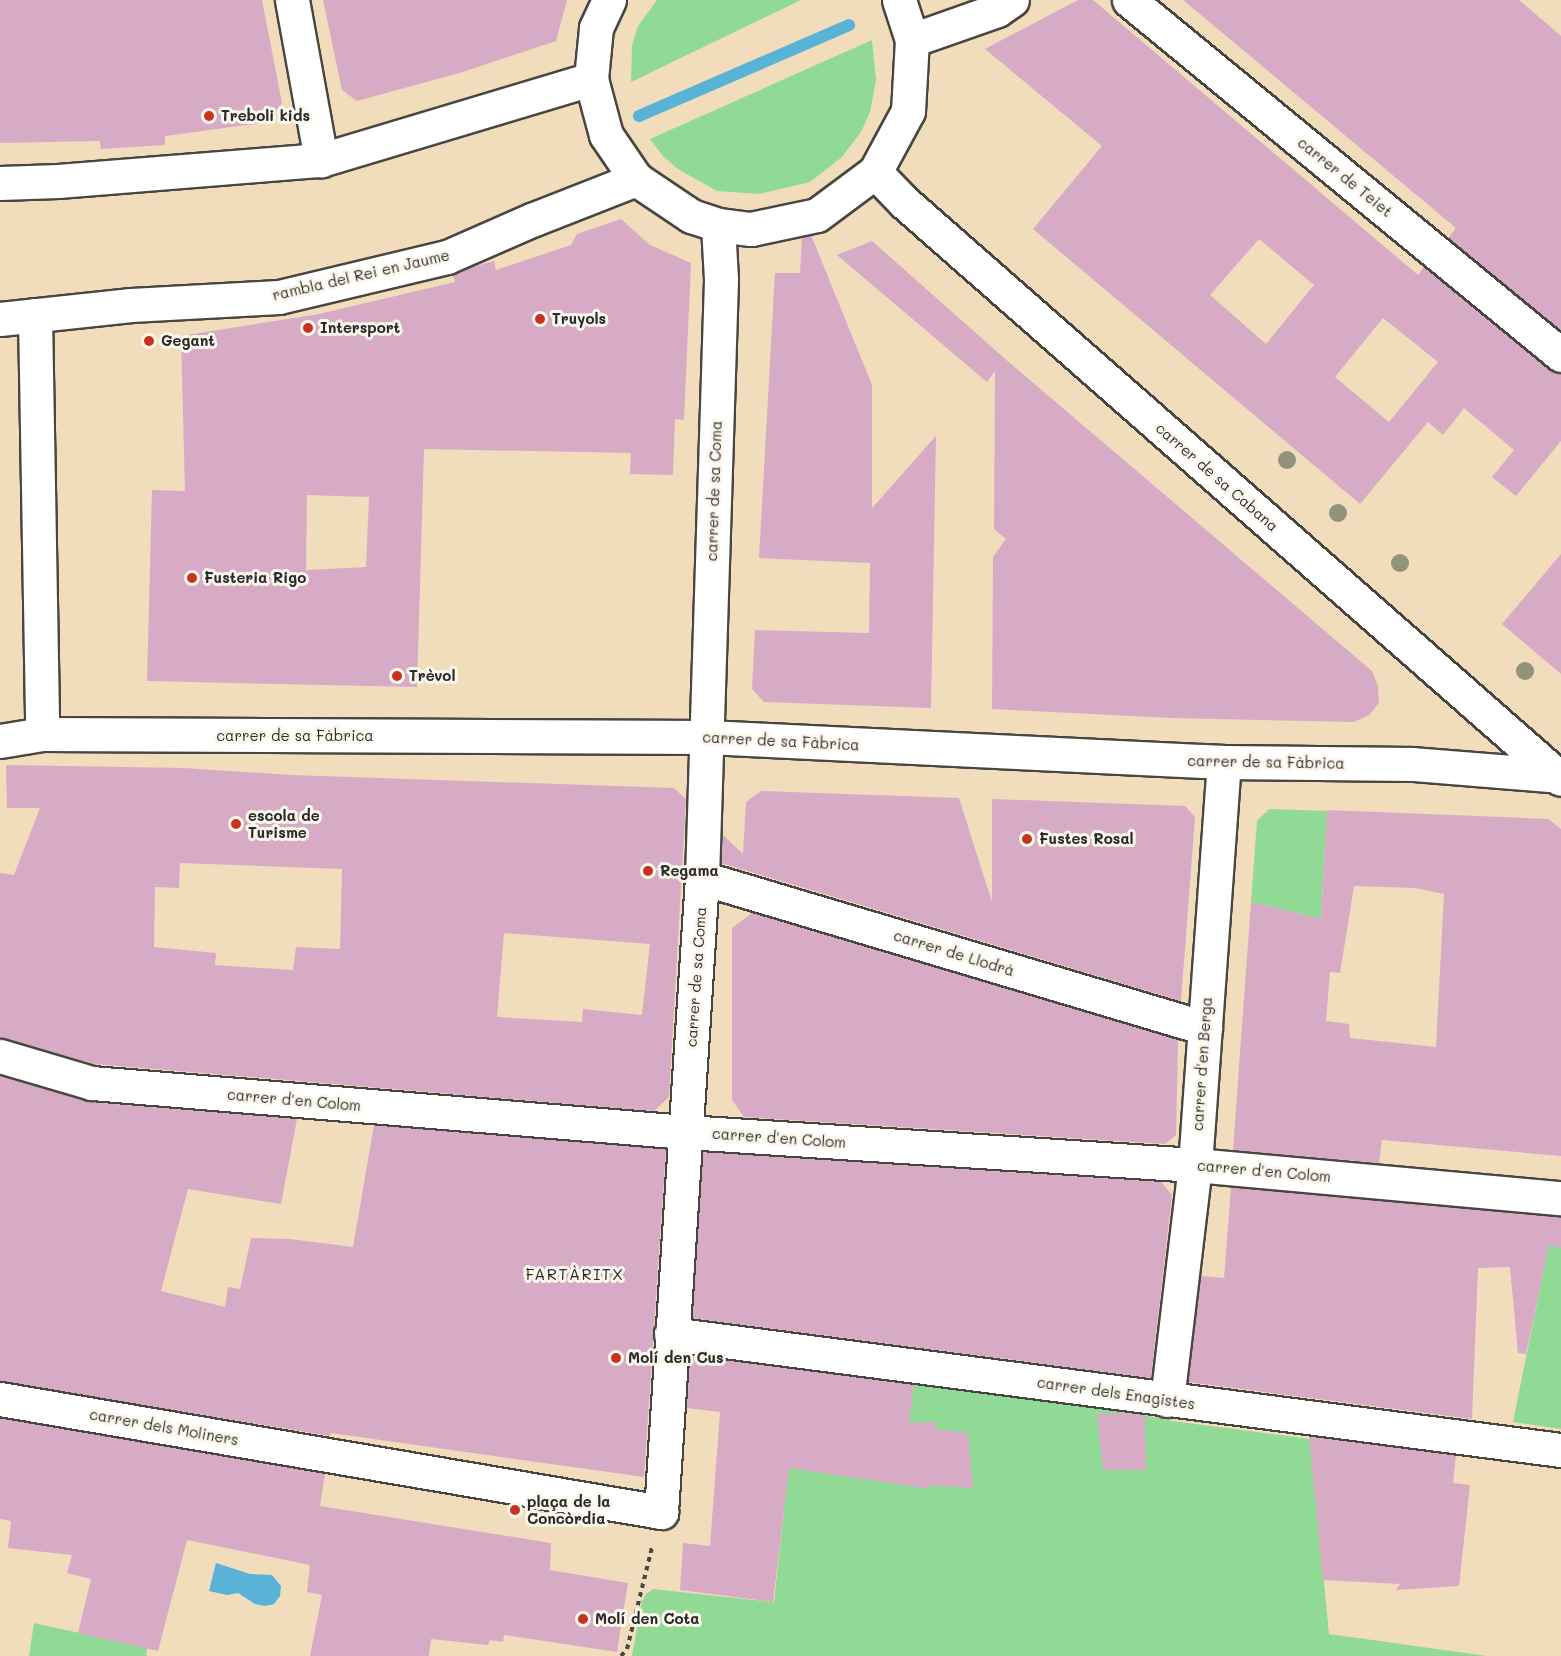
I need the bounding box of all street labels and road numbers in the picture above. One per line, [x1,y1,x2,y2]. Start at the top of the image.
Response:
street label: carrer de Teiet [1294,133,1396,221]
street label: rambla del Rei en Jaume [271,246,451,304]
street label: carrer de sa Cabana [1152,419,1282,535]
street label: carrer de sa Coma [703,420,725,562]
street label: carrer de sa Fàbrica [216,727,374,745]
street label: carrer de sa Fàbrica [702,728,860,754]
street label: carrer de sa Fàbrica [1187,752,1345,772]
street label: carrer de sa Coma [682,906,710,1048]
street label: carrer de Llodrà [891,926,1017,980]
street label: carrer d'en Berga [1188,996,1216,1132]
street label: carrer d'en Colom [226,1085,362,1115]
street label: carrer d'en Colom [711,1124,847,1152]
street label: carrer d'en Colom [1196,1156,1332,1186]
street label: carrer dels Enagistes [1036,1373,1196,1413]
street label: carrer dels Moliners [88,1405,240,1449]

